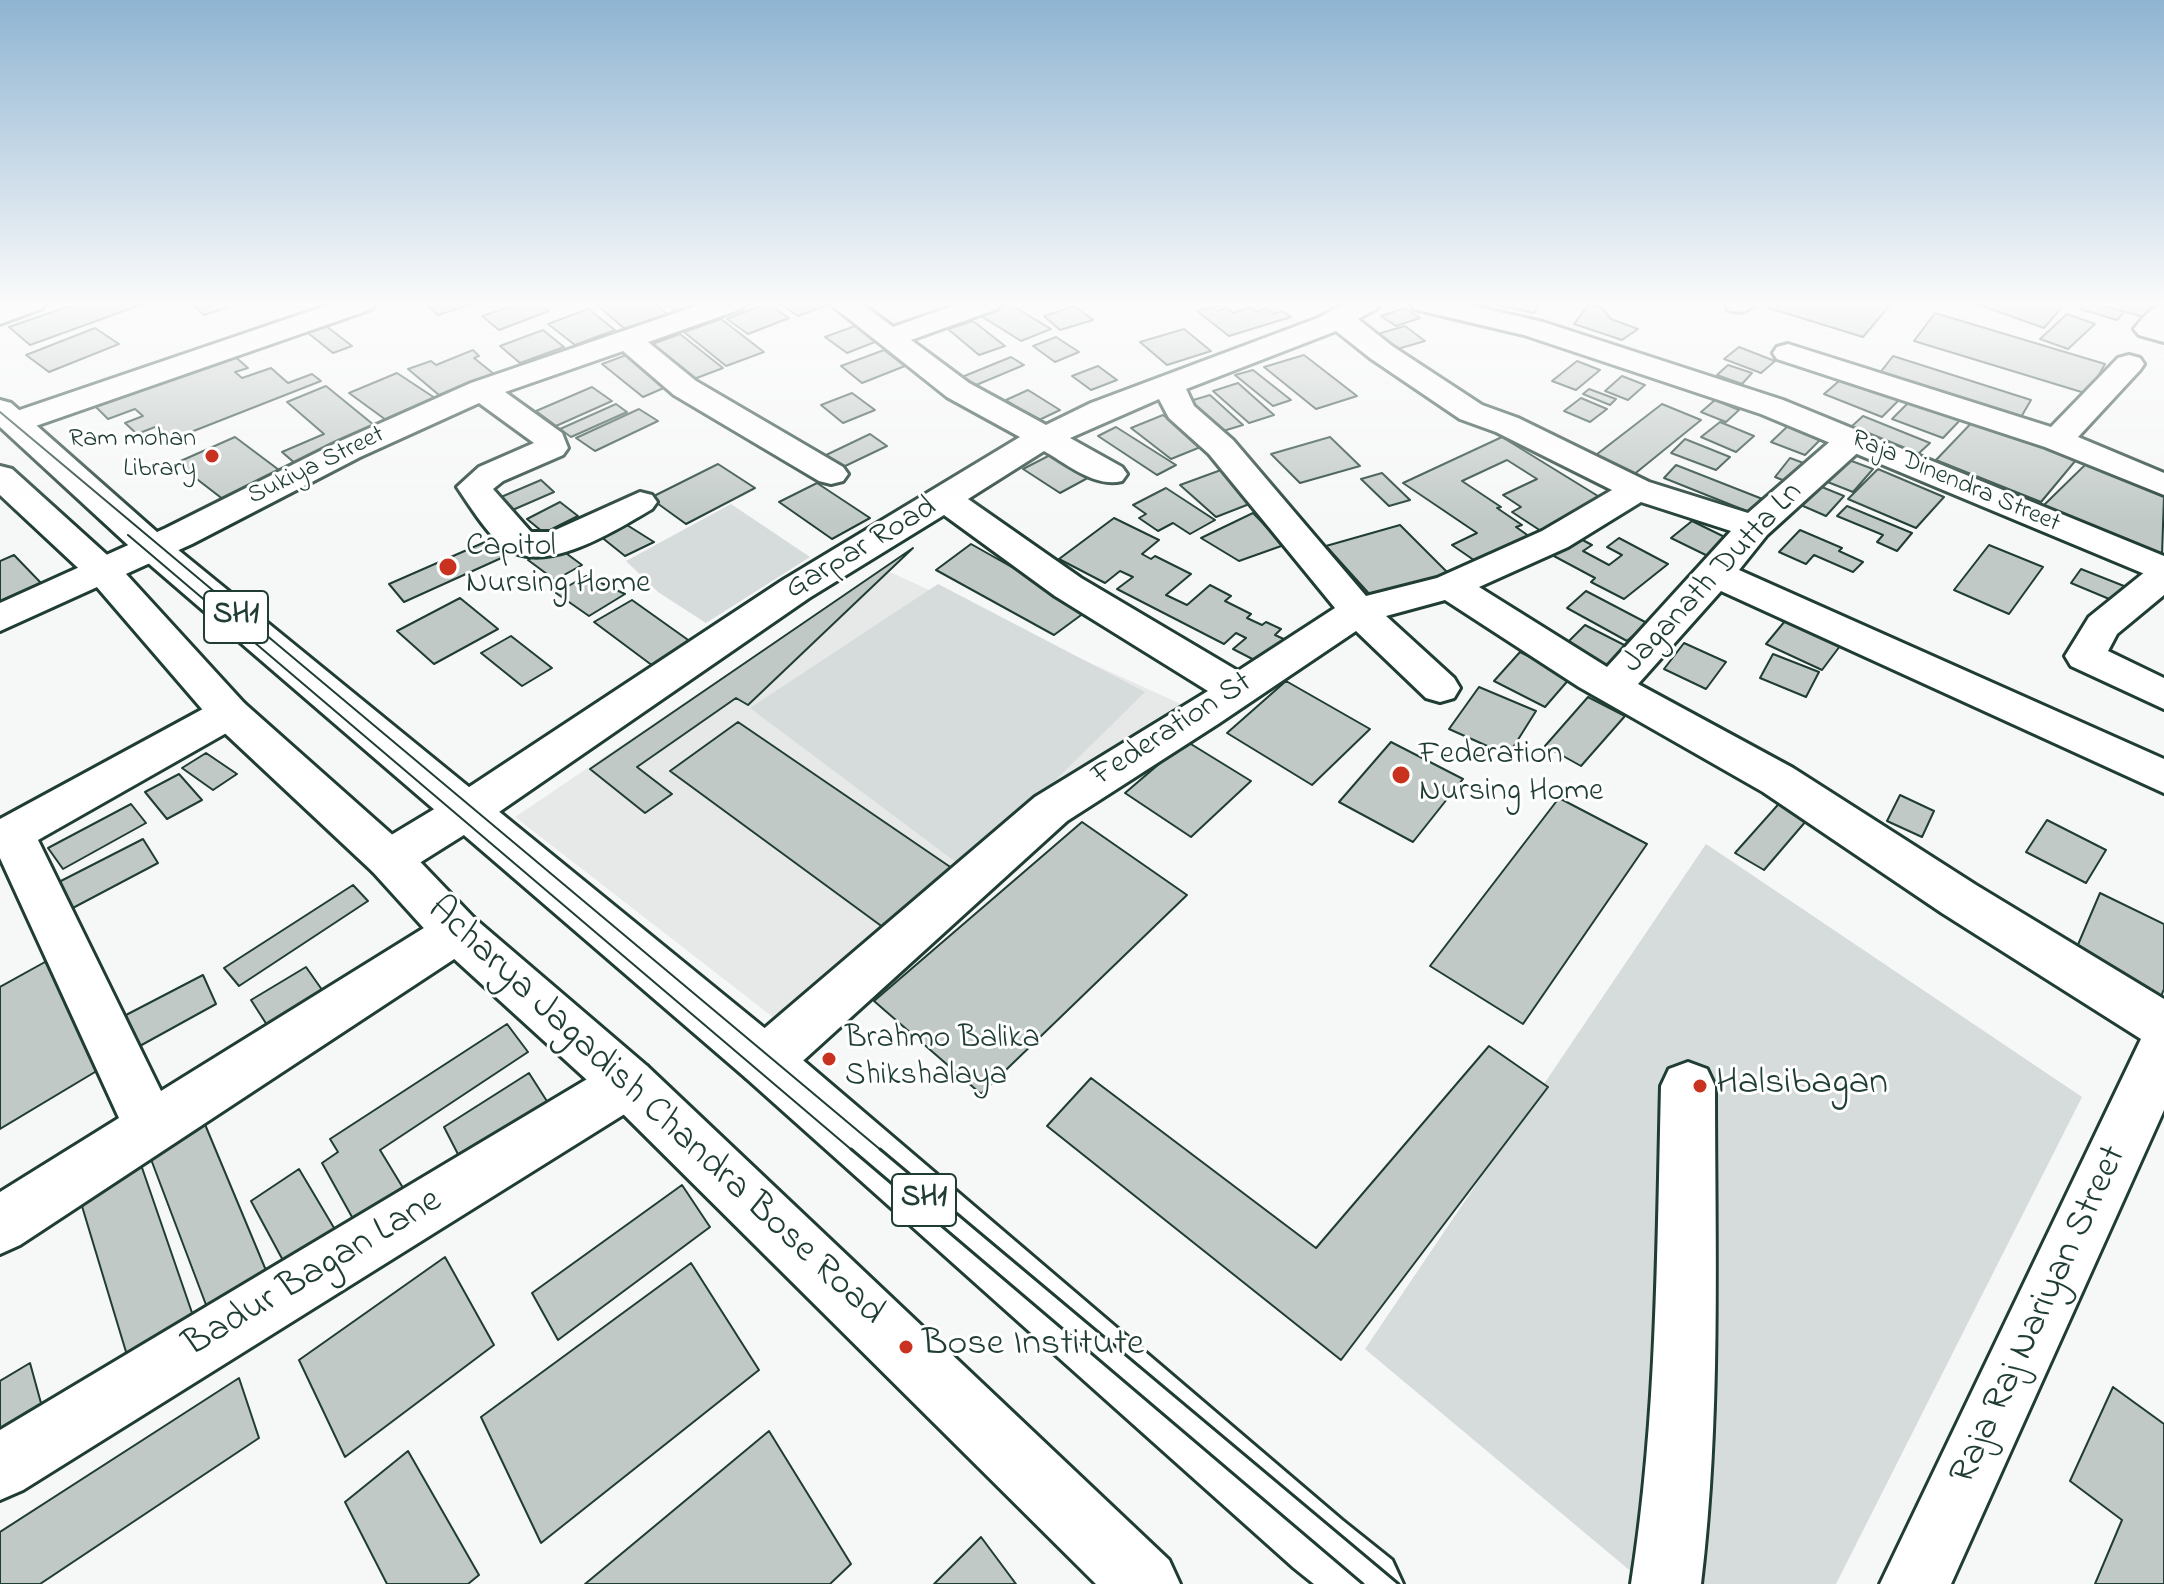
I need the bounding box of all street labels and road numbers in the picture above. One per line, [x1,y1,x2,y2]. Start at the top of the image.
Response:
street label: Sukiya Street [244,421,390,513]
street label: Raja Dinendra Street [1846,425,2064,541]
street label: Jaganath Dutta Ln [1615,475,1813,683]
street label: Garpar Road [779,490,945,610]
road number: SH1 [204,591,268,643]
street label: Federation St [1086,665,1260,797]
street label: Acharya Jagadish Chandra Bose Road [416,889,892,1337]
street label: Raja Raj Nariyan Street [1943,1140,2139,1492]
road number: SH1 [892,1174,956,1226]
street label: Badur Bagan Lane [177,1180,451,1370]

